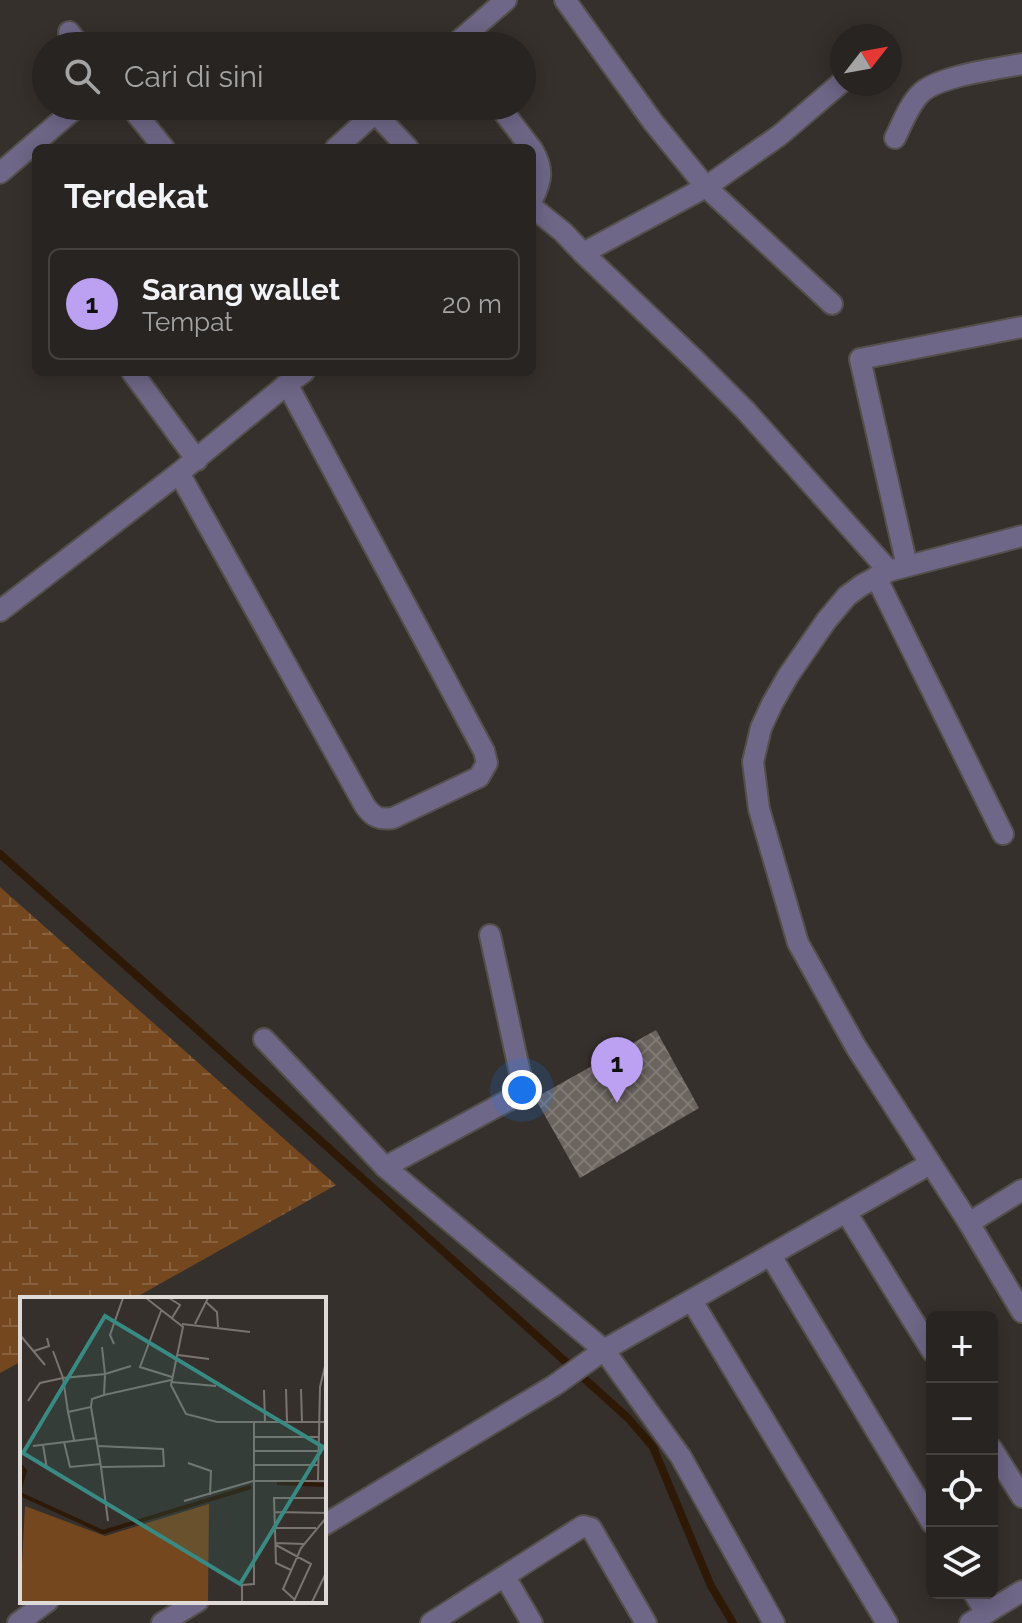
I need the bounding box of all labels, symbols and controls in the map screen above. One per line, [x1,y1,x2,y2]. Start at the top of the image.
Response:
north arrow [830,24,902,96]
search box [32,32,536,120]
icon: search [60,54,104,98]
text: Cari di sini [124,59,264,94]
text: Terdekat [64,176,209,216]
text: Sarang wallet [142,272,340,307]
text: 1 [86,289,98,319]
text: 20 m [442,289,502,319]
text: Tempat [142,307,233,337]
pin: 1 [591,1037,643,1103]
your location [502,1070,542,1110]
inset map [20,1297,326,1603]
map controls [926,1311,998,1599]
button: + [926,1311,998,1383]
button: − [926,1383,998,1455]
button: locate [926,1455,998,1527]
button: layers [926,1527,998,1599]

